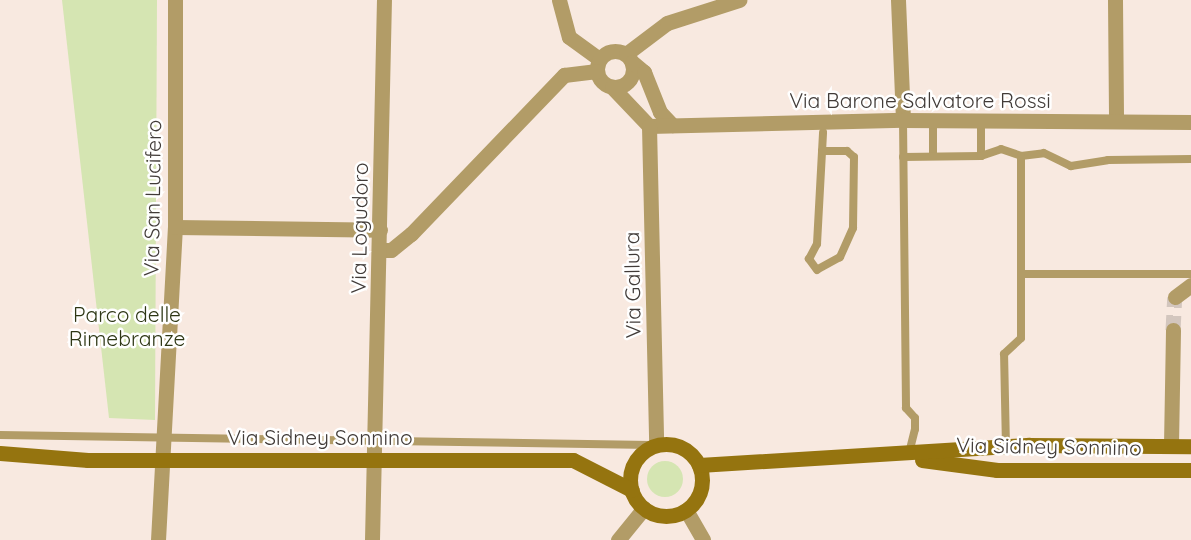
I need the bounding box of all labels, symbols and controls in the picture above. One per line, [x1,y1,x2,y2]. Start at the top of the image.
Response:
street label: Via Barone Salvatore Rossi [789,87,1051,113]
street label: Via San Lucifero [138,119,166,277]
street label: Via Logudoro [345,162,373,294]
street label: Via Gallura [618,231,646,339]
park label: Parco delle Rimebranze [69,301,185,351]
street label: Via Sidney Sonnino [227,424,413,450]
street label: Via Sidney Sonnino [956,432,1142,460]

